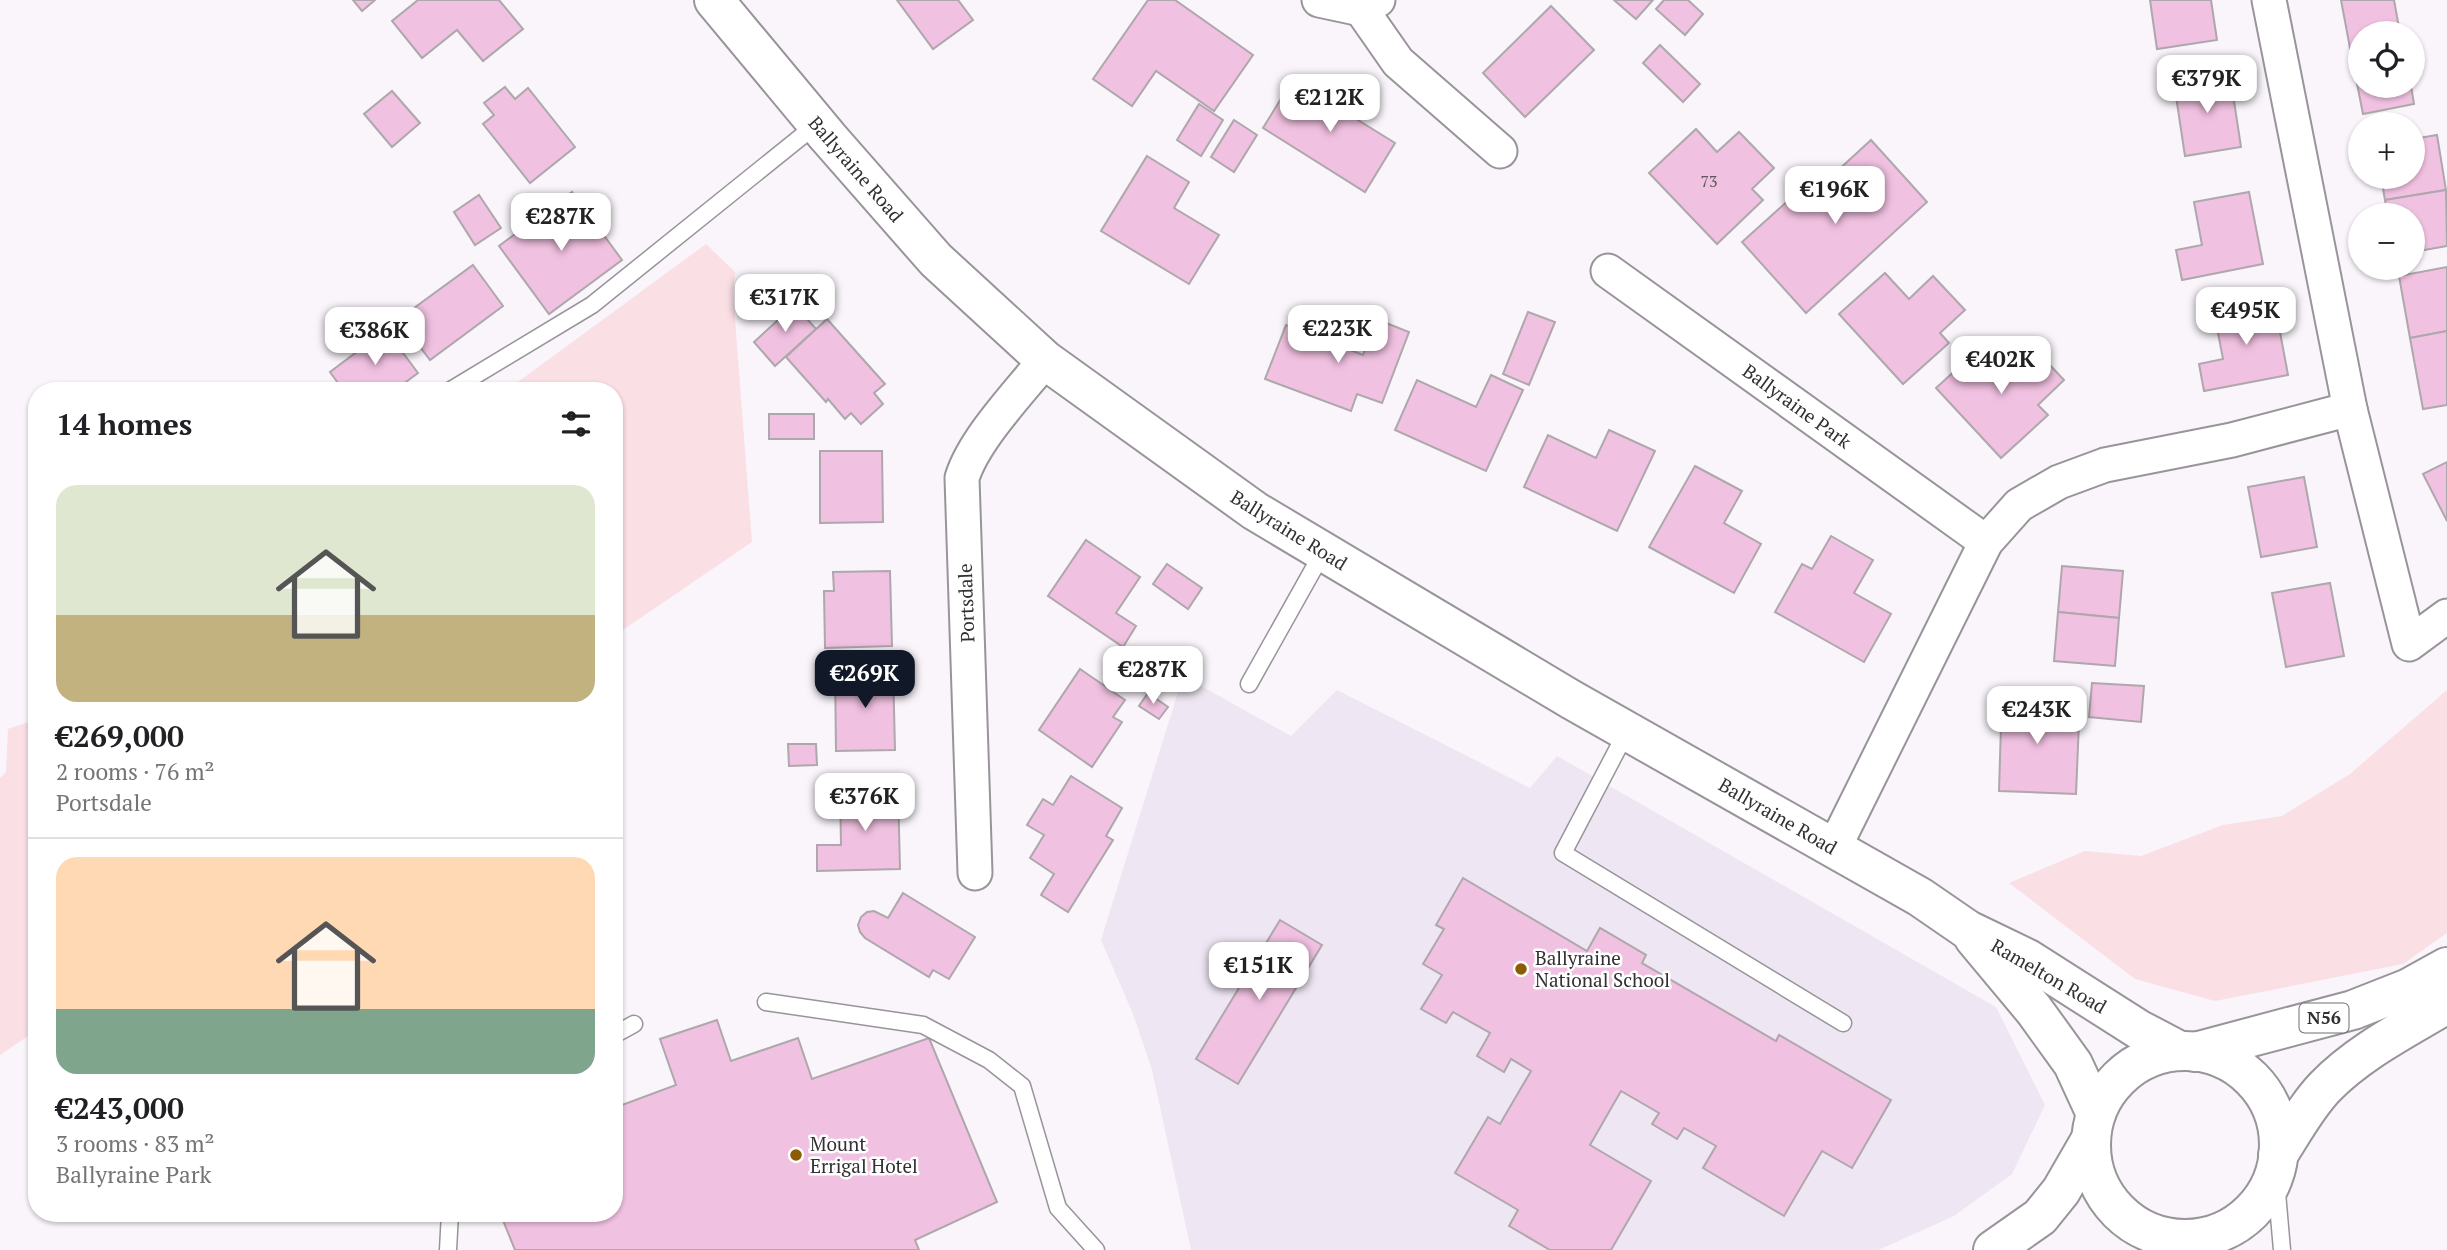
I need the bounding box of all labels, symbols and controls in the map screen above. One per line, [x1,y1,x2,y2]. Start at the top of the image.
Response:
map controls [2348,21,2425,280]
button: locate [2348,21,2425,98]
pin: €379K [2158,55,2256,115]
text: €379K [2173,62,2241,93]
pin: €212K [1281,74,1379,134]
text: €212K [1296,81,1364,112]
street label: Ballyraine Road [803,110,910,227]
button: + [2348,112,2425,189]
pin: €196K [1786,166,1884,226]
house number: 73 [1700,170,1718,192]
text: €196K [1801,173,1869,204]
pin: €287K [512,194,610,253]
text: €287K [527,200,595,231]
button: − [2348,203,2425,280]
pin: €317K [736,274,834,334]
text: €317K [751,281,819,312]
pin: €495K [2197,288,2295,347]
text: €495K [2212,294,2280,325]
pin: €223K [1289,306,1387,365]
pin: €386K [326,308,424,367]
text: €223K [1304,312,1372,343]
text: €386K [341,314,409,345]
pin: €402K [1952,336,2050,396]
text: €402K [1967,343,2035,374]
street label: Ballyraine Park [1738,358,1857,454]
text: 14 homes [56,404,192,444]
icon: filters [557,405,595,443]
street label: Ballyraine Road [1226,484,1353,576]
icon: home [263,531,389,657]
street label: Portsdale [952,563,979,643]
pin: €287K [1104,646,1202,706]
pin: €269K [816,650,914,710]
text: €287K [1119,653,1187,684]
text: €269K [831,657,899,688]
pin: €243K [1988,686,2086,746]
text: €243K [2003,693,2071,724]
text: €269,000 [56,716,184,756]
text: 2 rooms · 76 m² [56,756,215,787]
street label: Ballyraine Road [1715,772,1842,860]
pin: €376K [816,774,914,833]
text: €376K [831,780,899,811]
text: Portsdale [56,787,152,818]
icon: home [263,903,389,1029]
street label: Ramelton Road [1987,932,2112,1019]
pin: €151K [1210,942,1308,1002]
place label: Ballyraine National School [1535,945,1670,992]
text: €151K [1225,949,1293,980]
marker: Ballyraine National School [1513,961,1529,977]
road number: N56 [2300,1003,2348,1032]
text: €243,000 [56,1088,184,1128]
text: 3 rooms · 83 m² [56,1128,215,1159]
place label: Mount Errigal Hotel [810,1131,918,1178]
marker: Mount Errigal Hotel [788,1147,804,1163]
text: Ballyraine Park [56,1159,211,1190]

